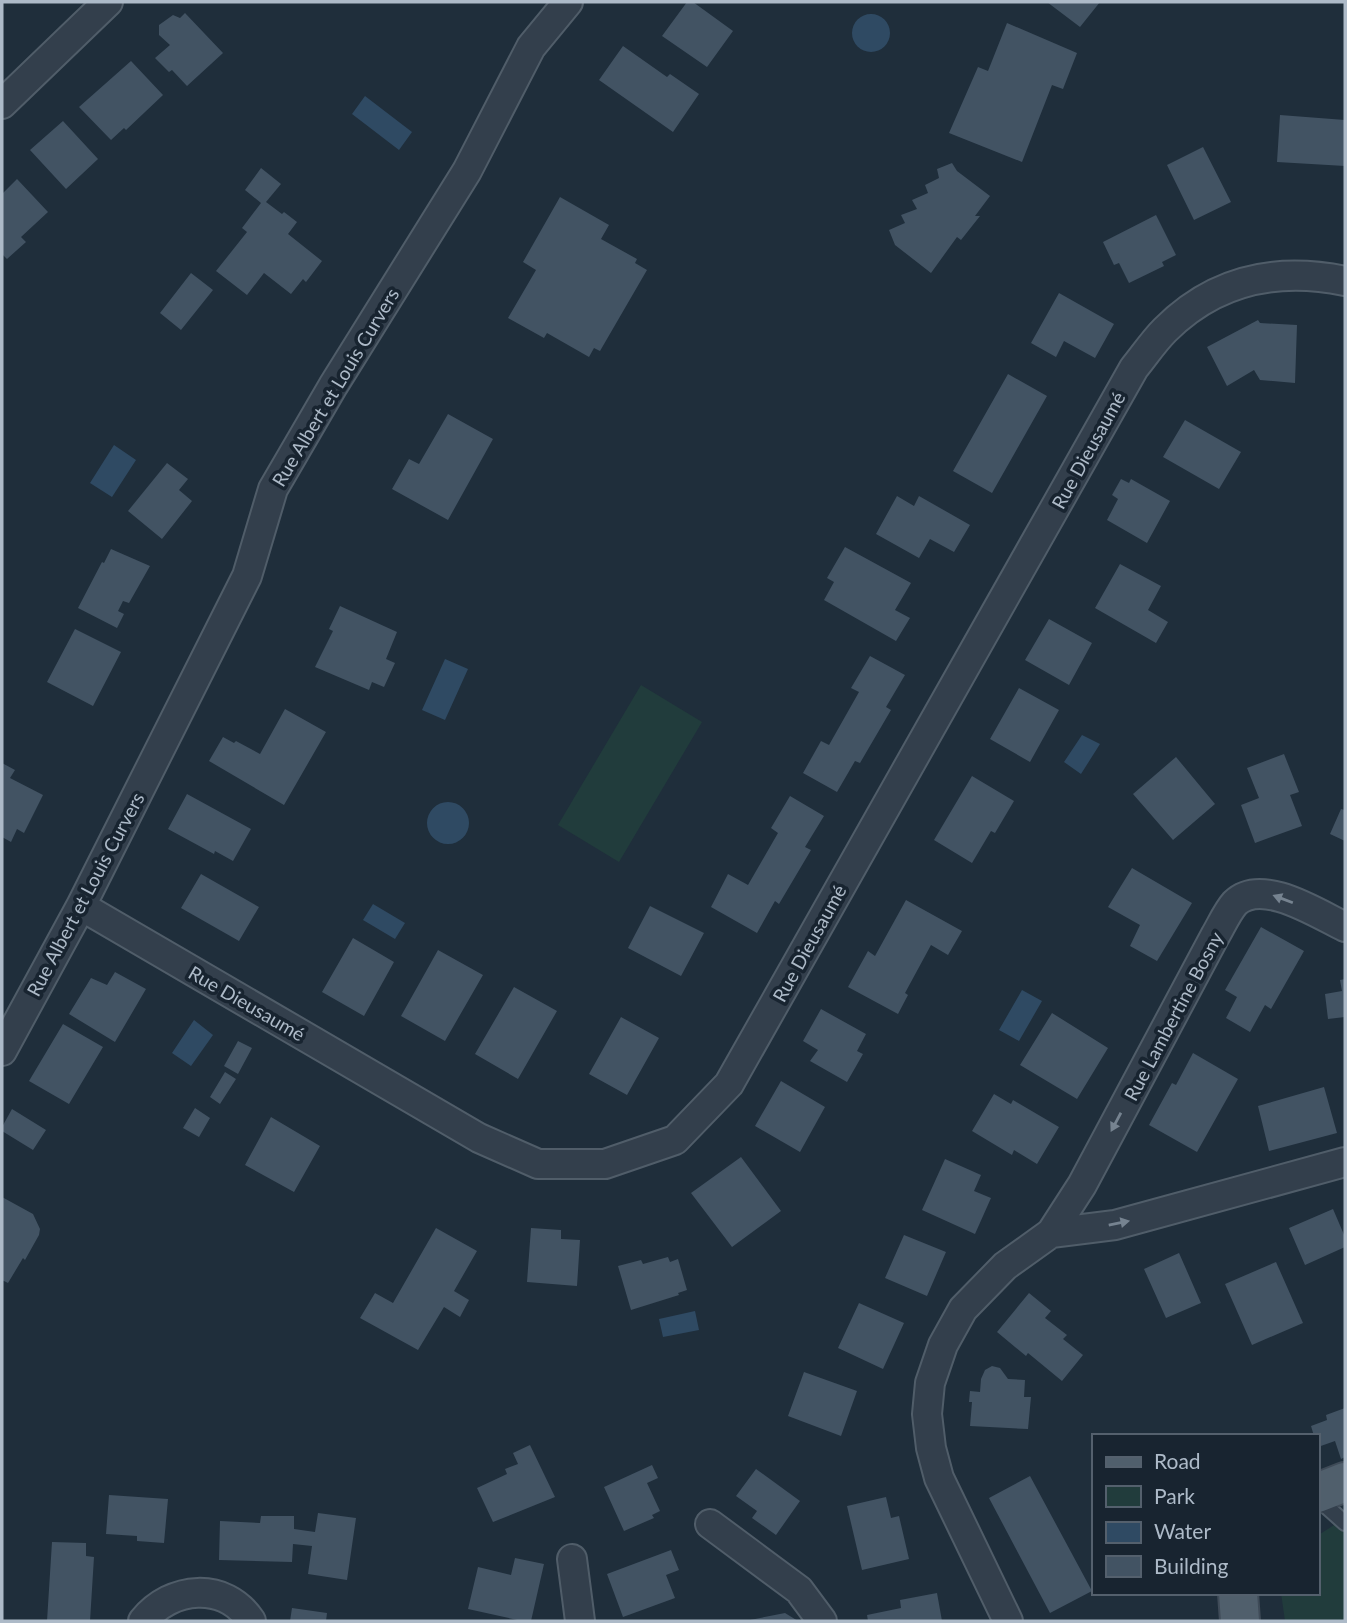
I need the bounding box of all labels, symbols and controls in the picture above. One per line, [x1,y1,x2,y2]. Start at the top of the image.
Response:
street label: Rue Albert et Louis Curvers [267,284,403,490]
street label: Rue Dieusaumé [1046,387,1130,513]
street label: Rue Albert et Louis Curvers [21,788,149,1000]
street label: Rue Dieusaumé [767,880,851,1006]
one-way arrow [1273,894,1294,905]
street label: Rue Lambertine Bosny [1119,927,1227,1104]
street label: Rue Dieusaumé [185,960,309,1046]
one-way arrow [1110,1112,1121,1132]
one-way arrow [1108,1217,1130,1228]
legend [1092,1434,1319,1595]
text: Road [1154,1448,1201,1473]
text: Park [1154,1483,1195,1508]
text: Water [1154,1518,1211,1543]
text: Building [1154,1553,1229,1578]

